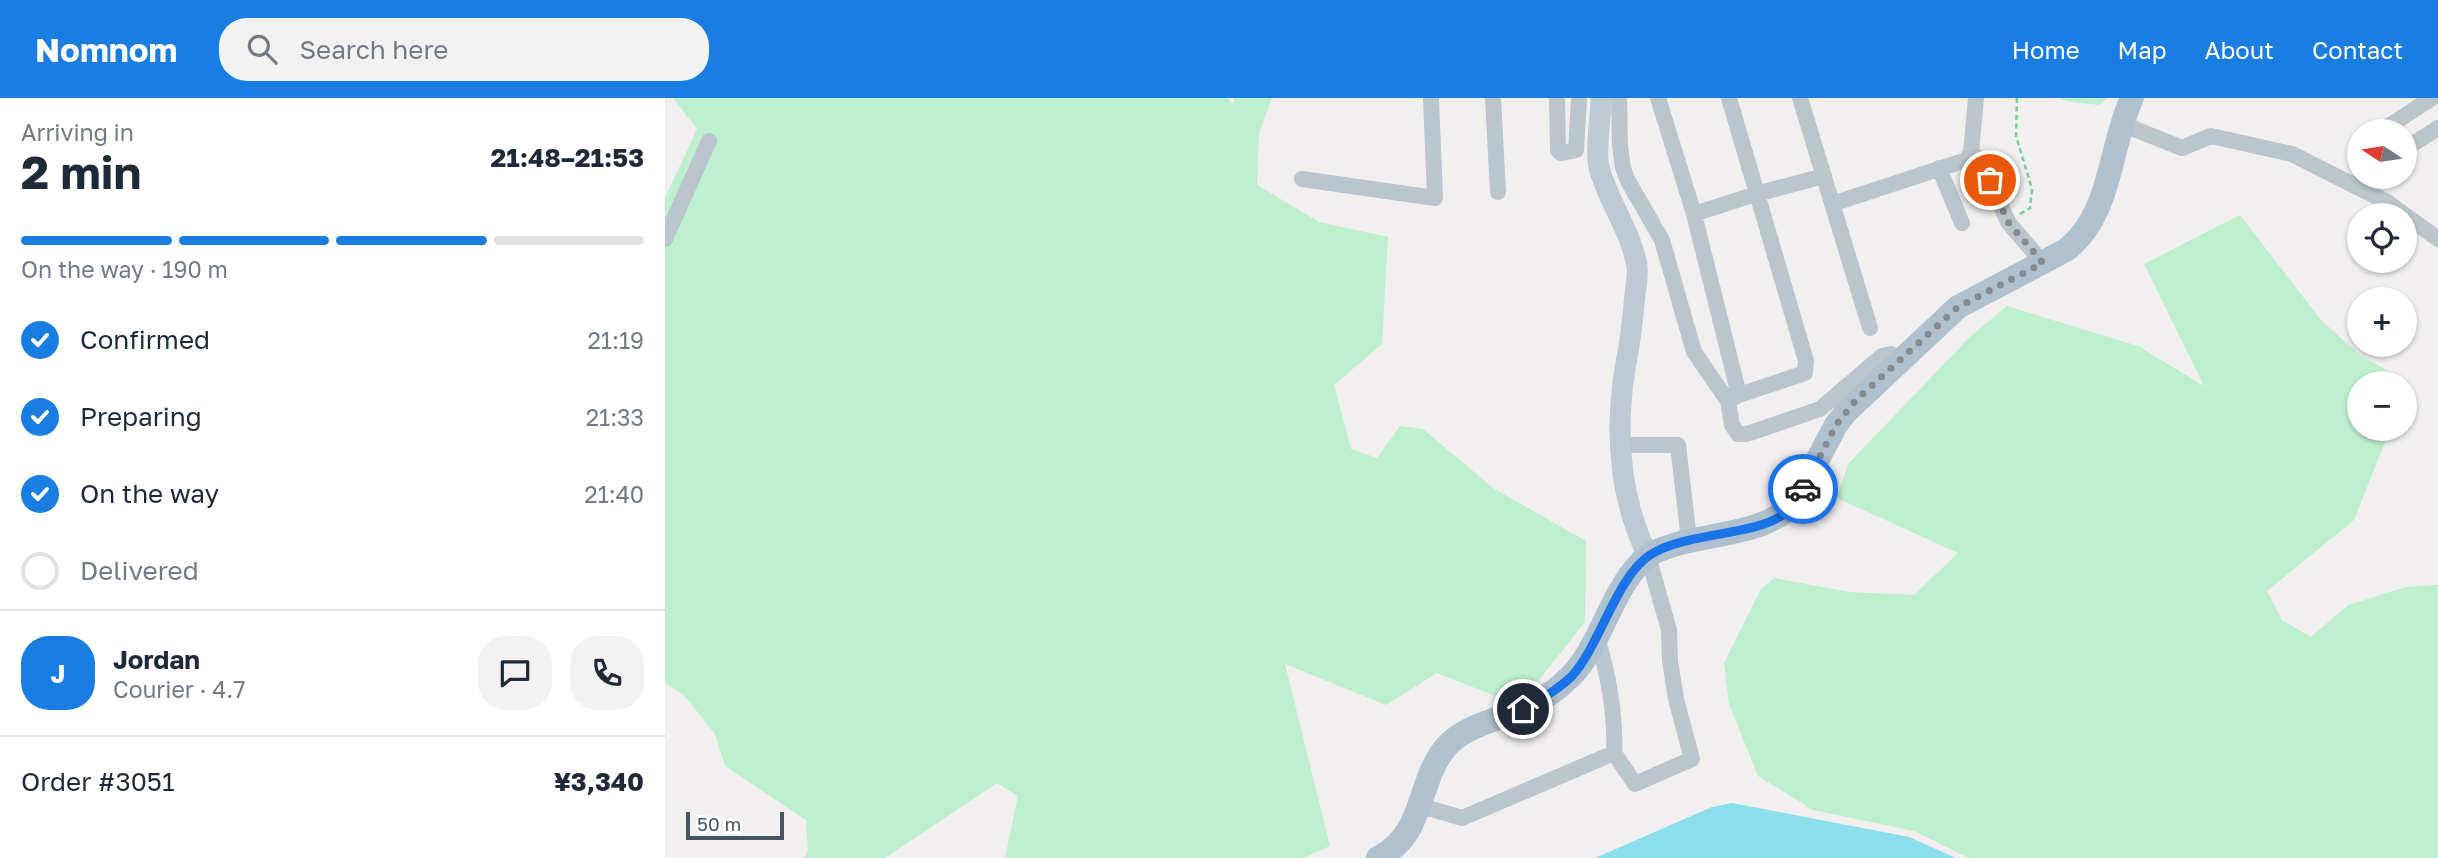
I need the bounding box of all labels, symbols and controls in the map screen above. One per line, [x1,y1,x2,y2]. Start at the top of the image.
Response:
search box [219,18,709,81]
text: Nomnom [35,30,177,69]
icon: search [243,30,281,68]
text: Search here [299,34,448,65]
text: Home [2012,35,2080,64]
text: Map [2118,35,2167,64]
text: About [2205,35,2274,64]
text: Contact [2312,35,2403,64]
text: Arriving in [21,118,134,146]
north arrow [2347,119,2417,189]
map controls [2347,119,2417,441]
text: 21:48–21:53 [490,142,644,173]
text: 2 min [21,144,141,199]
pin [1960,150,2020,210]
icon: bag [1971,161,2009,199]
button: locate [2347,203,2417,273]
text: On the way · 190 m [21,255,228,283]
button: + [2347,287,2417,357]
icon: check [21,321,59,359]
text: Confirmed [80,324,210,355]
text: 21:19 [588,326,644,354]
button: − [2347,371,2417,441]
icon: check [21,398,59,436]
text: Preparing [80,401,202,432]
text: 21:33 [586,403,644,431]
courier [1768,454,1838,524]
icon: car [1784,470,1822,508]
icon: check [21,475,59,513]
text: On the way [80,478,219,509]
text: 21:40 [584,480,644,508]
text: Delivered [80,555,199,586]
button: chat [478,636,552,710]
button: phone [570,636,644,710]
text: Jordan [113,644,200,675]
text: J [51,658,65,689]
text: Courier · 4.7 [113,675,245,703]
pin [1493,679,1553,739]
icon: home [1504,690,1542,728]
text: Order #3051 [21,766,175,797]
text: ¥3,340 [554,766,644,797]
scale bar [686,809,784,841]
text: 50 m [697,812,741,835]

